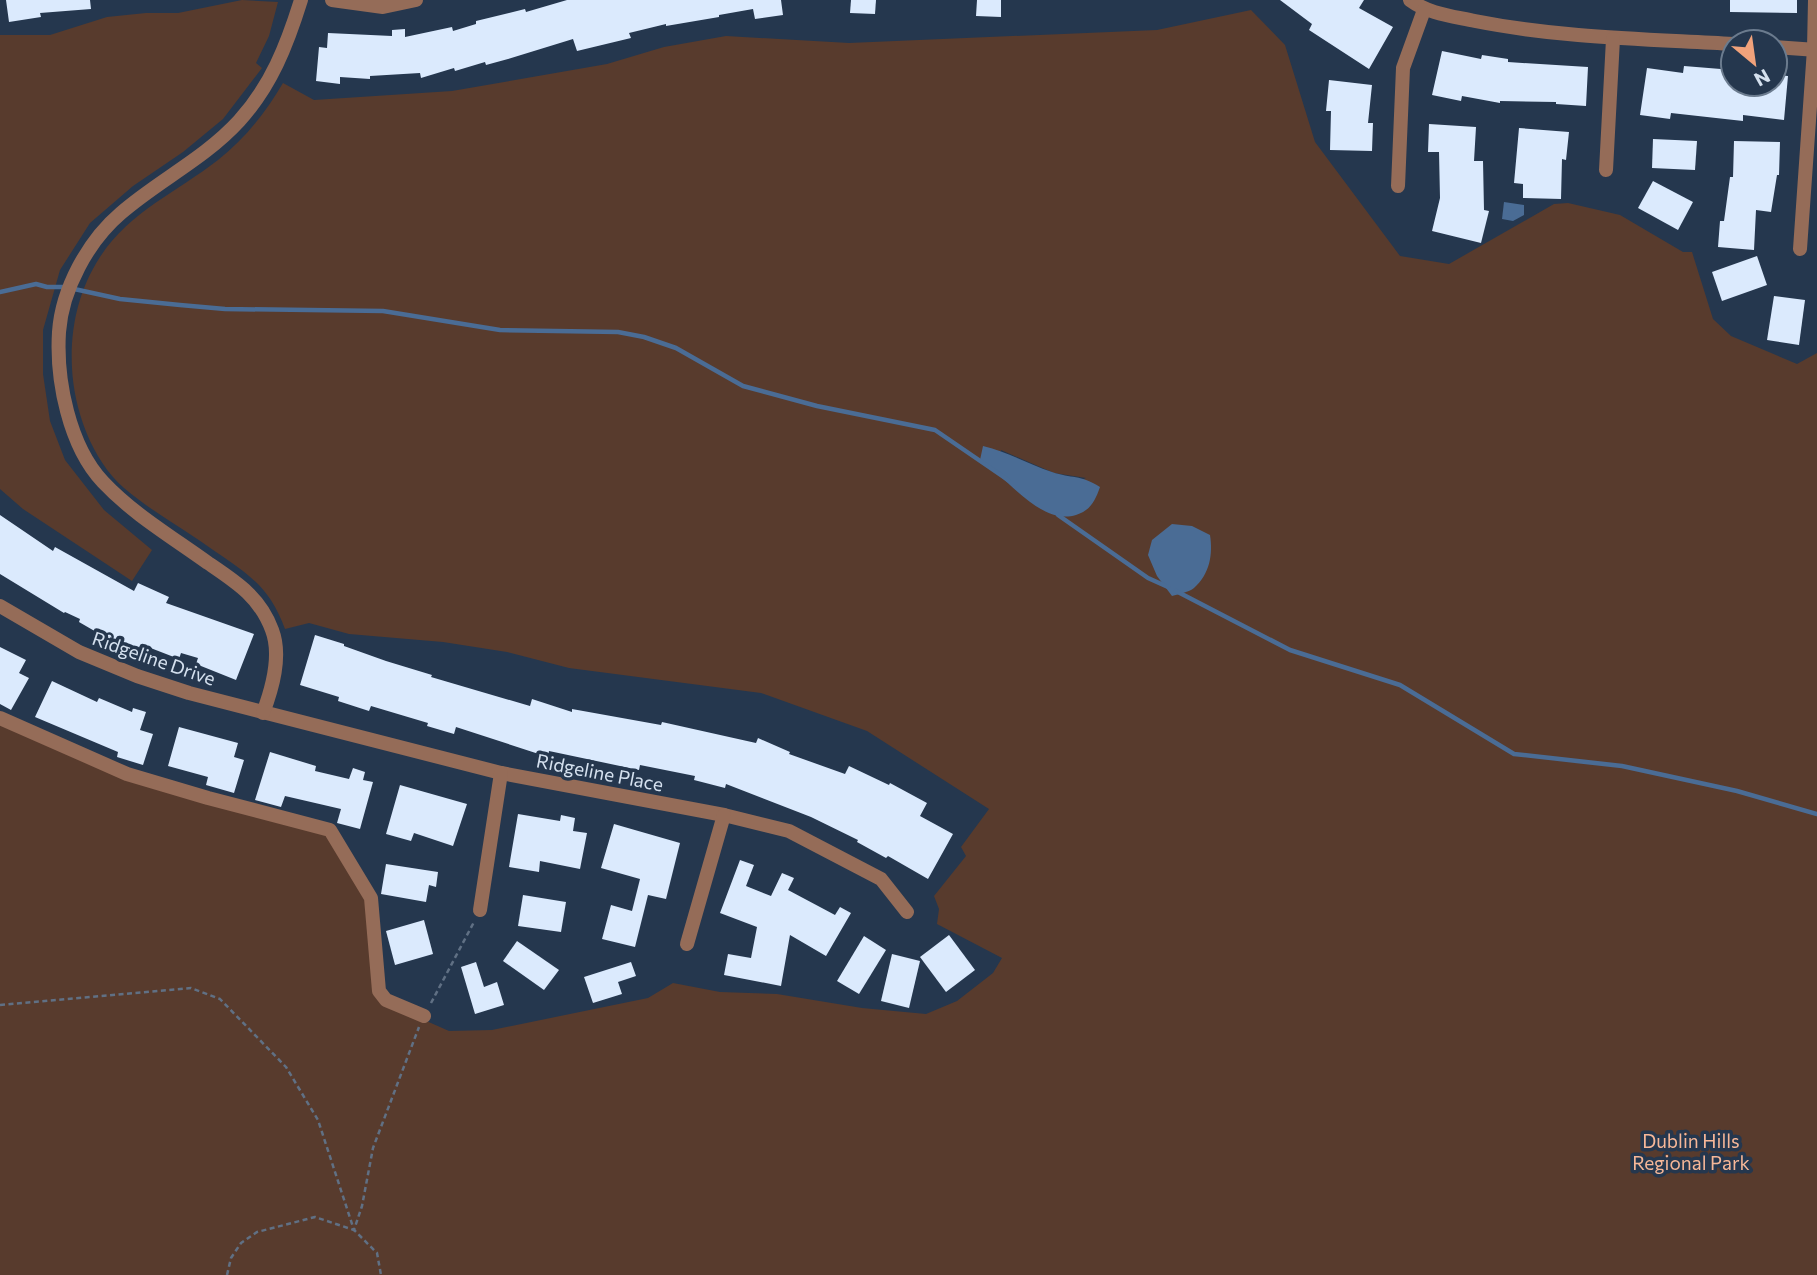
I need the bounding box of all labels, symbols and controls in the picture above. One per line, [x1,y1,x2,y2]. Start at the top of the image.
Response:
north arrow [1719,28,1789,98]
text: N [1751,65,1774,92]
street label: Ridgeline Drive [89,626,219,690]
street label: Ridgeline Place [534,748,666,796]
park label: Dublin Hills Regional Park [1632,1129,1750,1174]

